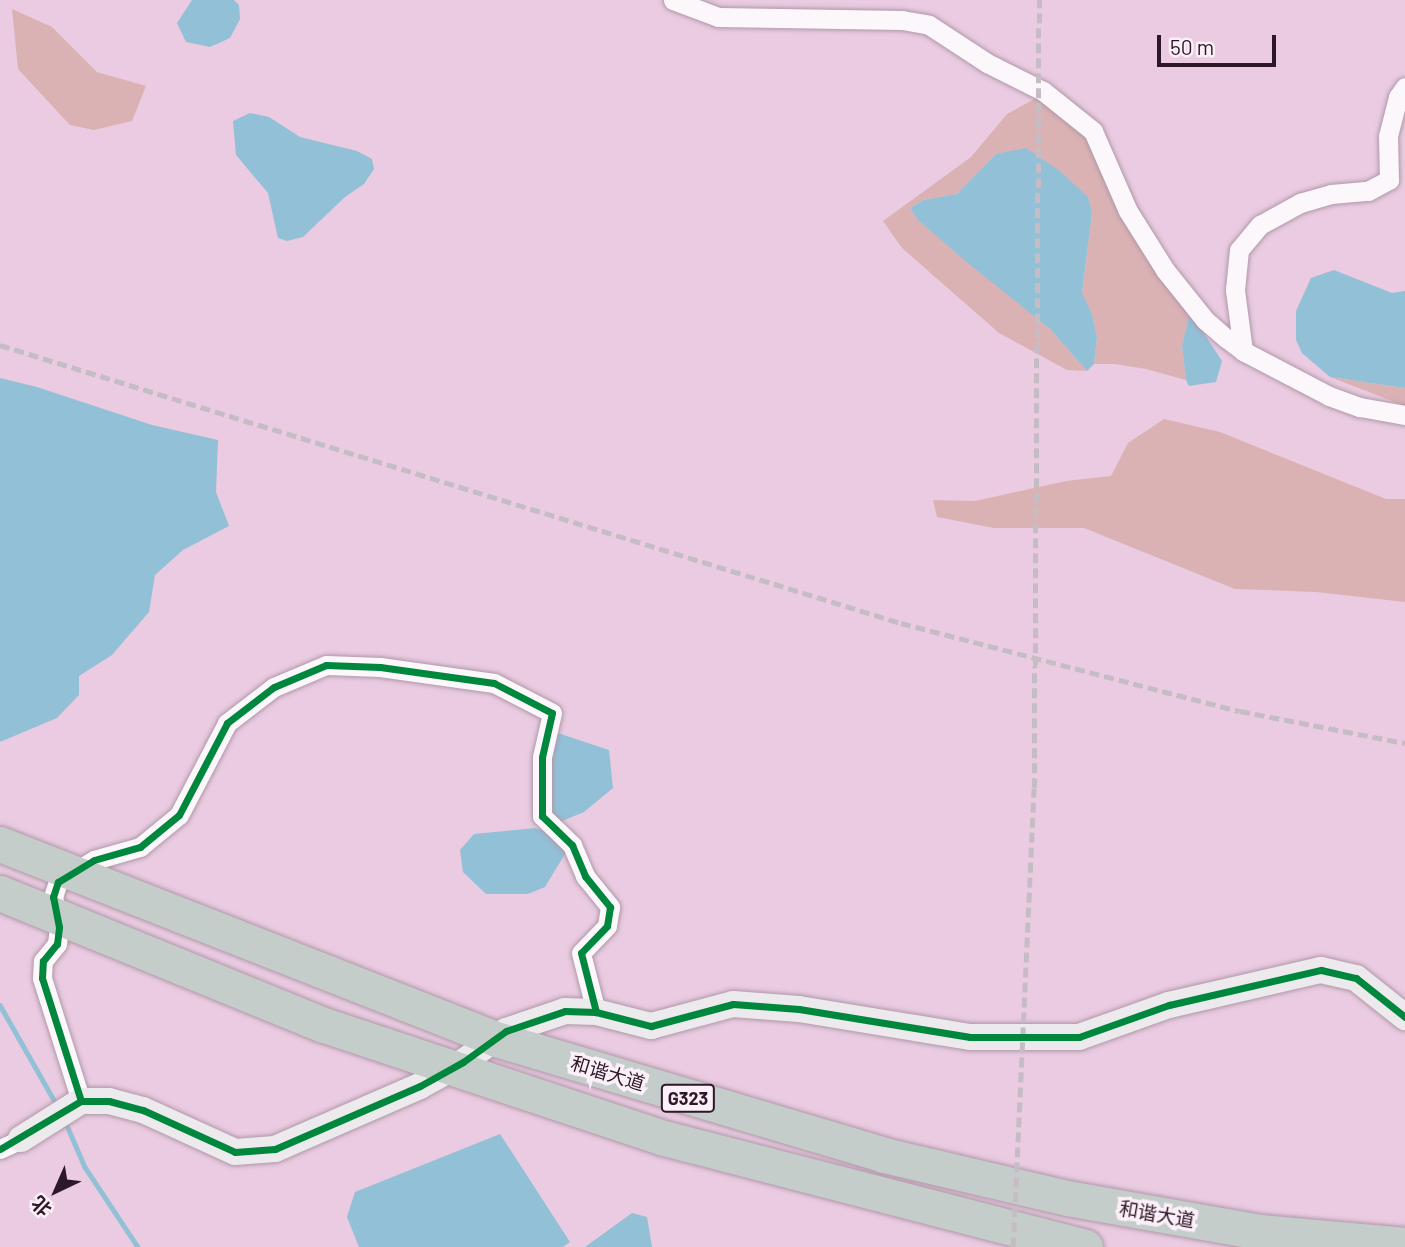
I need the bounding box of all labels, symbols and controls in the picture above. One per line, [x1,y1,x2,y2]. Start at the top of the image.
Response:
scale bar [1160,21,1279,65]
text: 50 m [1170,34,1214,59]
street label: 和谐大道 [568,1051,648,1095]
road number: G323 [660,1084,716,1112]
north arrow [21,1156,91,1226]
text: 北 [26,1192,56,1221]
street label: 和谐大道 [1118,1196,1196,1232]

